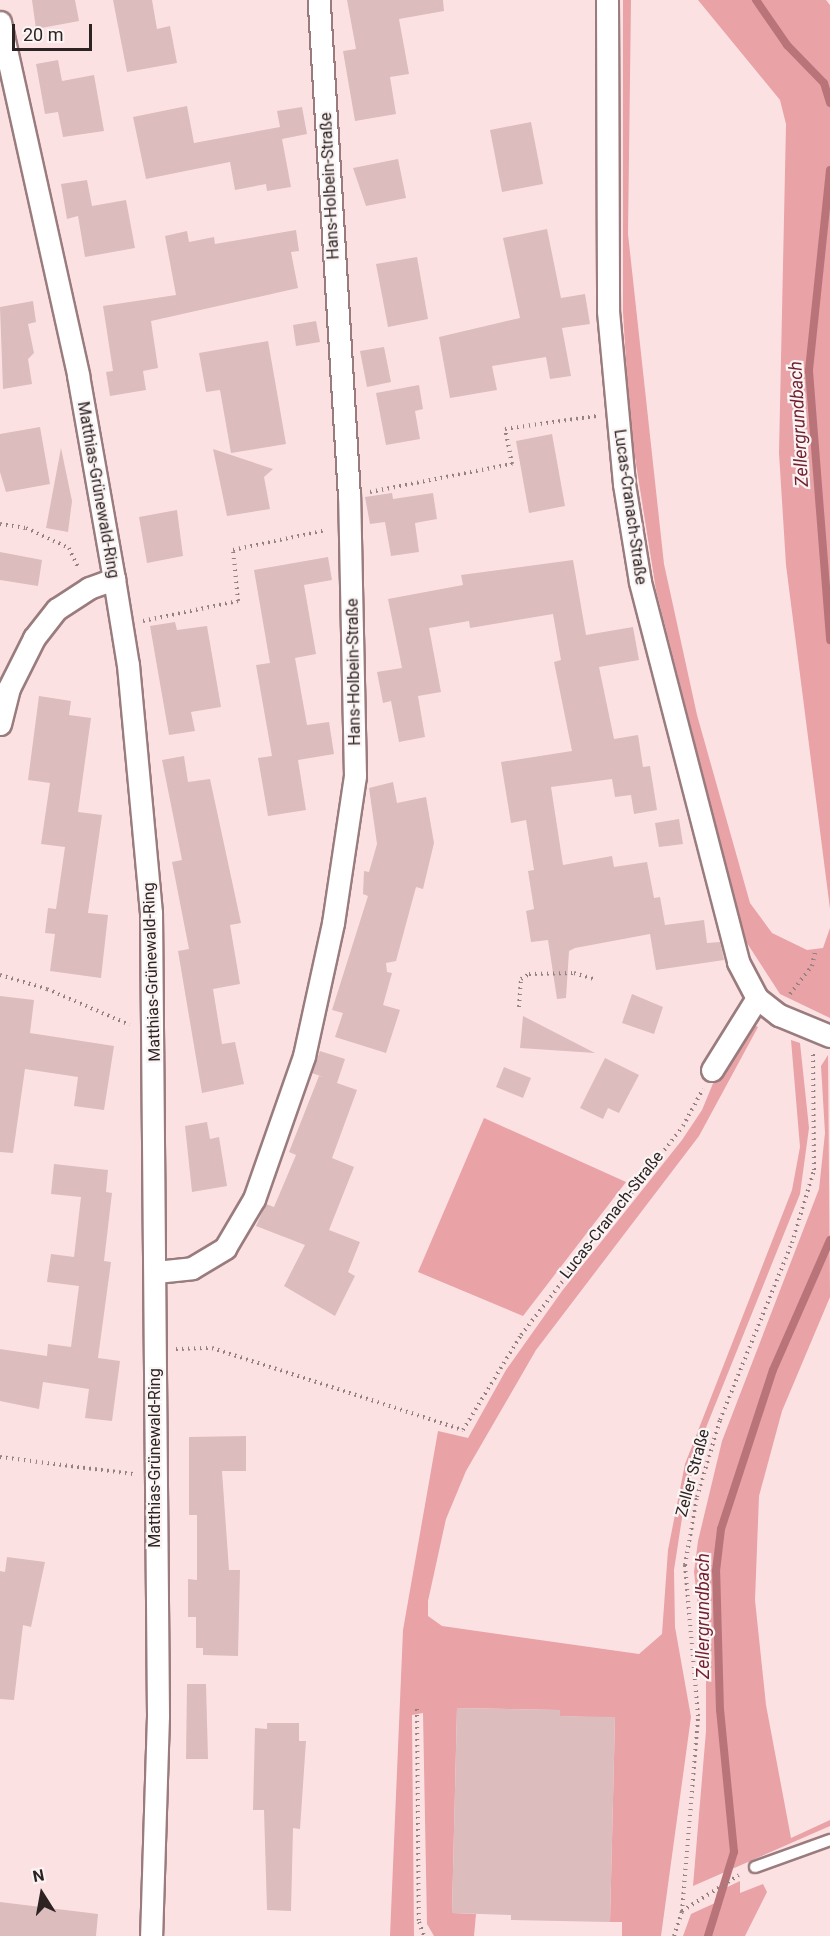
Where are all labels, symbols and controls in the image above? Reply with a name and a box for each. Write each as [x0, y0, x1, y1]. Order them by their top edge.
scale bar [15, 12, 94, 50]
text: 20 m [23, 24, 63, 45]
street label: Hans-Holbein-Straße [317, 112, 343, 260]
water label: Zellergrundbach [785, 361, 813, 487]
street label: Matthias-Grünewald-Ring [73, 400, 123, 580]
street label: Lucas-Cranach-Straße [610, 428, 650, 586]
street label: Hans-Holbein-Straße [343, 598, 365, 746]
street label: Matthias-Grünewald-Ring [139, 882, 165, 1062]
street label: Lucas-Cranach-Straße [556, 1147, 668, 1283]
street label: Matthias-Grünewald-Ring [145, 1368, 165, 1548]
street label: Zeller Straße [672, 1427, 714, 1519]
water label: Zellergrundbach [692, 1553, 714, 1679]
north arrow [12, 1864, 72, 1924]
text: N [31, 1865, 46, 1886]

